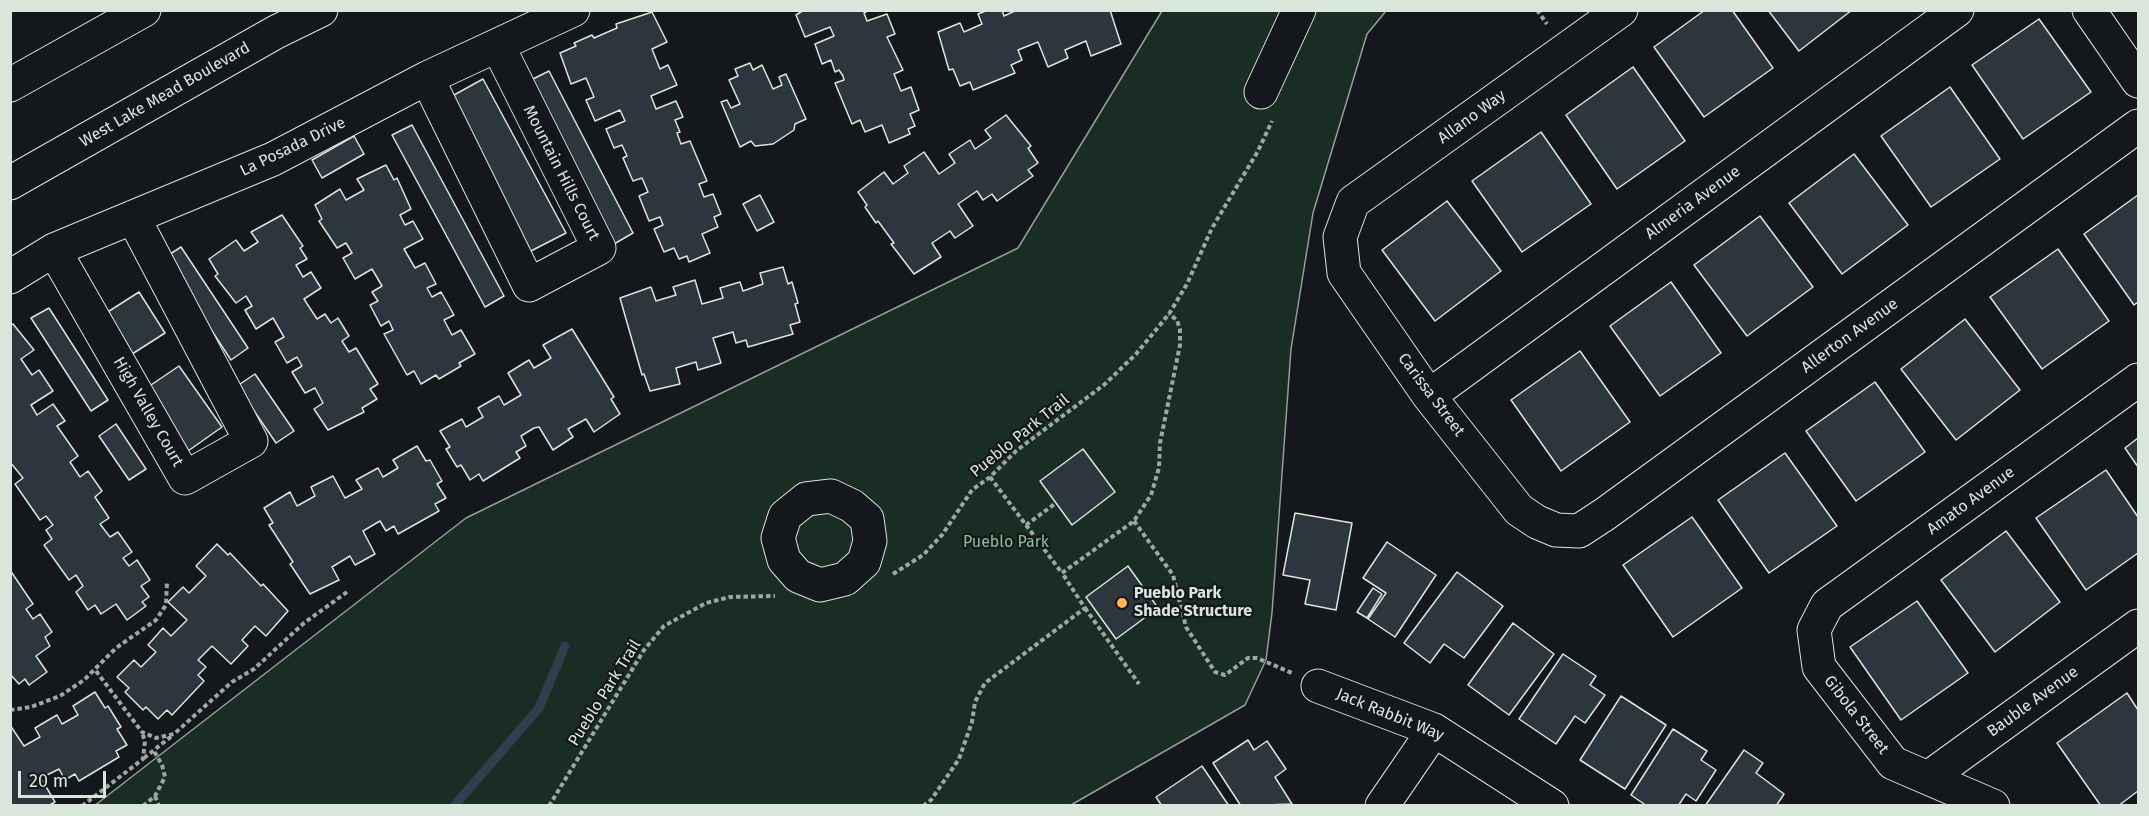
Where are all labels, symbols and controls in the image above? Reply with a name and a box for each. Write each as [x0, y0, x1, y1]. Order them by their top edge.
street label: West Lake Mead Boulevard [76, 38, 254, 152]
street label: Allano Way [1434, 86, 1510, 148]
street label: Mountain Hills Court [519, 102, 603, 244]
street label: La Posada Drive [237, 113, 349, 181]
street label: Almeria Avenue [1642, 162, 1744, 244]
street label: Allerton Avenue [1798, 294, 1902, 378]
street label: Carissa Street [1393, 350, 1469, 440]
street label: High Valley Court [109, 354, 187, 470]
street label: Pueblo Park Trail [967, 390, 1073, 482]
street label: Amato Avenue [1923, 463, 2019, 539]
park label: Pueblo Park [963, 533, 1049, 553]
place label: Pueblo Park Shade Structure [1134, 584, 1252, 622]
marker: Pueblo Park Shade Structure [1115, 596, 1129, 610]
street label: Pueblo Park Trail [565, 636, 645, 750]
street label: Bauble Avenue [1984, 663, 2082, 741]
street label: Gibola Street [1819, 672, 1893, 758]
street label: Jack Rabbit Way [1333, 685, 1447, 745]
scale bar [21, 759, 110, 797]
text: 20 m [29, 770, 68, 792]

